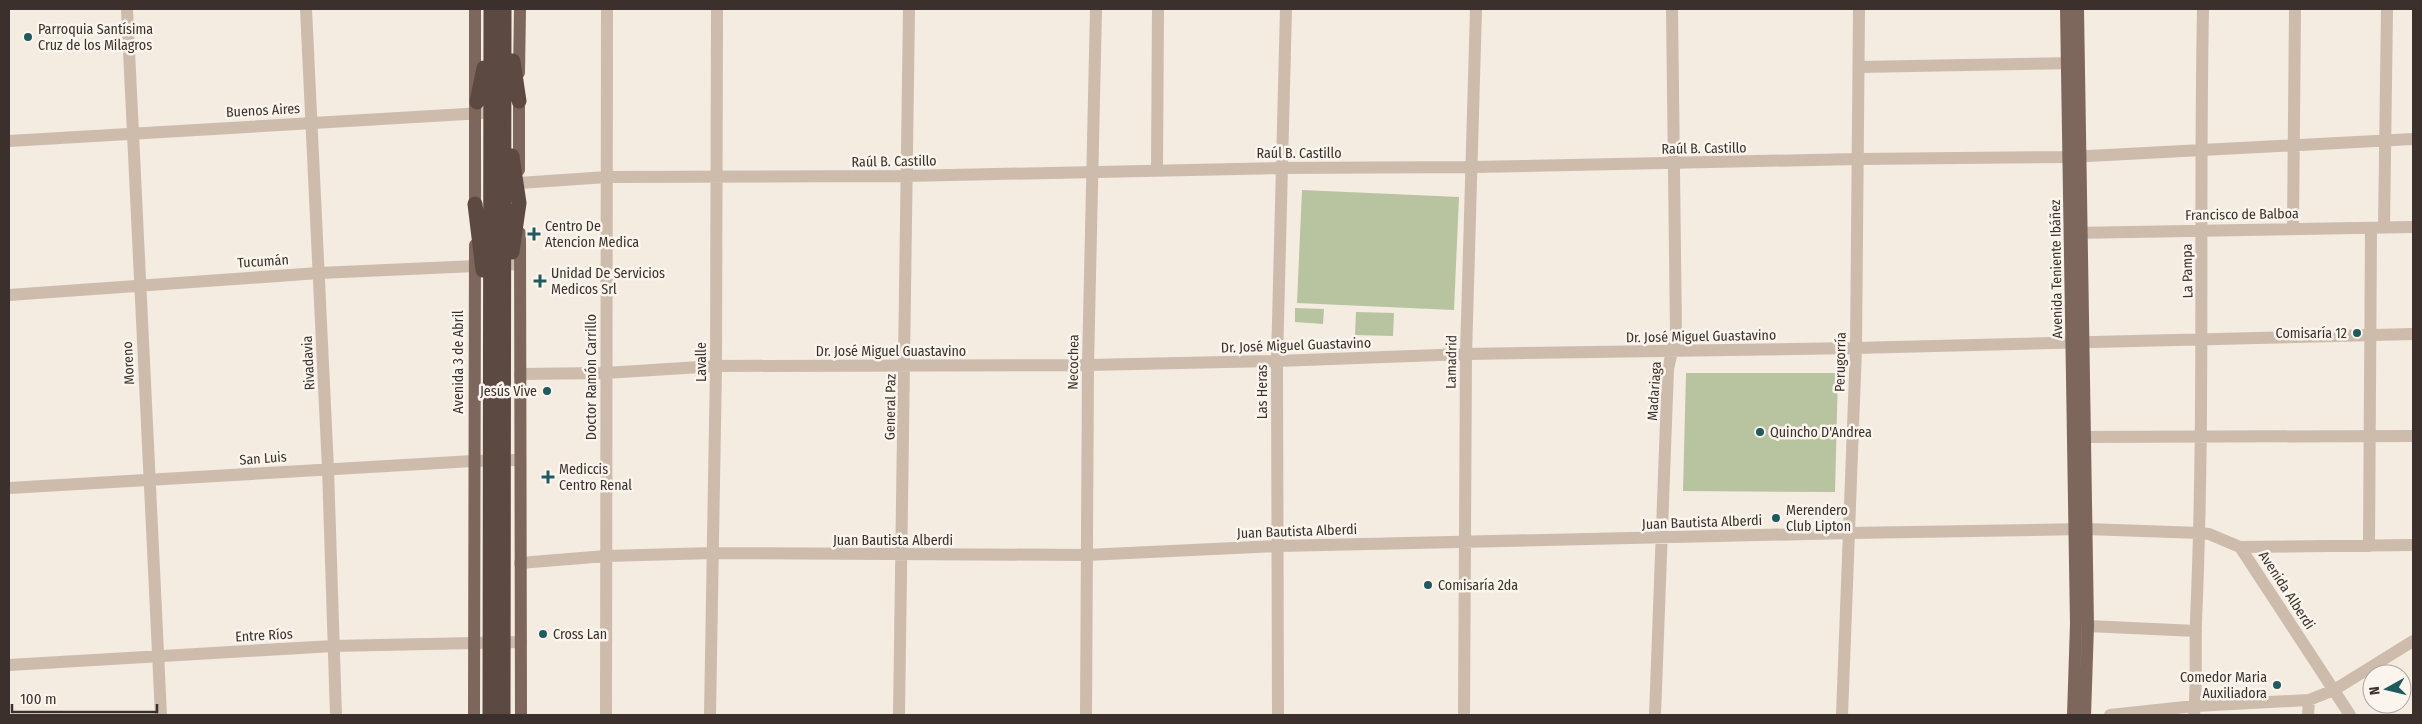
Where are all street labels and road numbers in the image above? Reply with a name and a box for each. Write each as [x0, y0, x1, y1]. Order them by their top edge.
street label: Buenos Aires [226, 100, 301, 121]
street label: Raúl B. Castillo [1661, 139, 1747, 158]
street label: Raúl B. Castillo [1256, 145, 1342, 162]
street label: Raúl B. Castillo [851, 152, 937, 171]
street label: Avenida Teniente Ibáñez [2047, 199, 2066, 339]
street label: Francisco de Balboa [2185, 205, 2299, 224]
street label: La Pampa [2179, 243, 2196, 298]
street label: Tucumán [237, 251, 289, 272]
street label: Avenida 3 de Abril [450, 310, 467, 414]
street label: Doctor Ramón Carrillo [583, 314, 600, 440]
street label: Dr. José Miguel Guastavino [1626, 327, 1776, 346]
street label: Perugorría [1831, 332, 1850, 392]
street label: Necochea [1065, 334, 1082, 390]
street label: Dr. José Miguel Guastavino [1221, 334, 1371, 357]
street label: Rivadavia [299, 335, 318, 391]
street label: Lamadrid [1443, 335, 1460, 389]
street label: Moreno [119, 341, 138, 385]
street label: Lavalle [693, 342, 710, 382]
street label: Dr. José Miguel Guastavino [816, 343, 966, 360]
street label: Madariaga [1644, 361, 1665, 421]
street label: Las Heras [1254, 365, 1271, 419]
street label: General Paz [881, 373, 900, 440]
street label: San Luis [239, 448, 287, 469]
street label: Juan Bautista Alberdi [1642, 512, 1762, 533]
street label: Juan Bautista Alberdi [1237, 521, 1357, 542]
street label: Juan Bautista Alberdi [833, 532, 953, 549]
street label: Avenida Alberdi [2255, 548, 2318, 633]
street label: Entre Ríos [235, 626, 293, 645]

